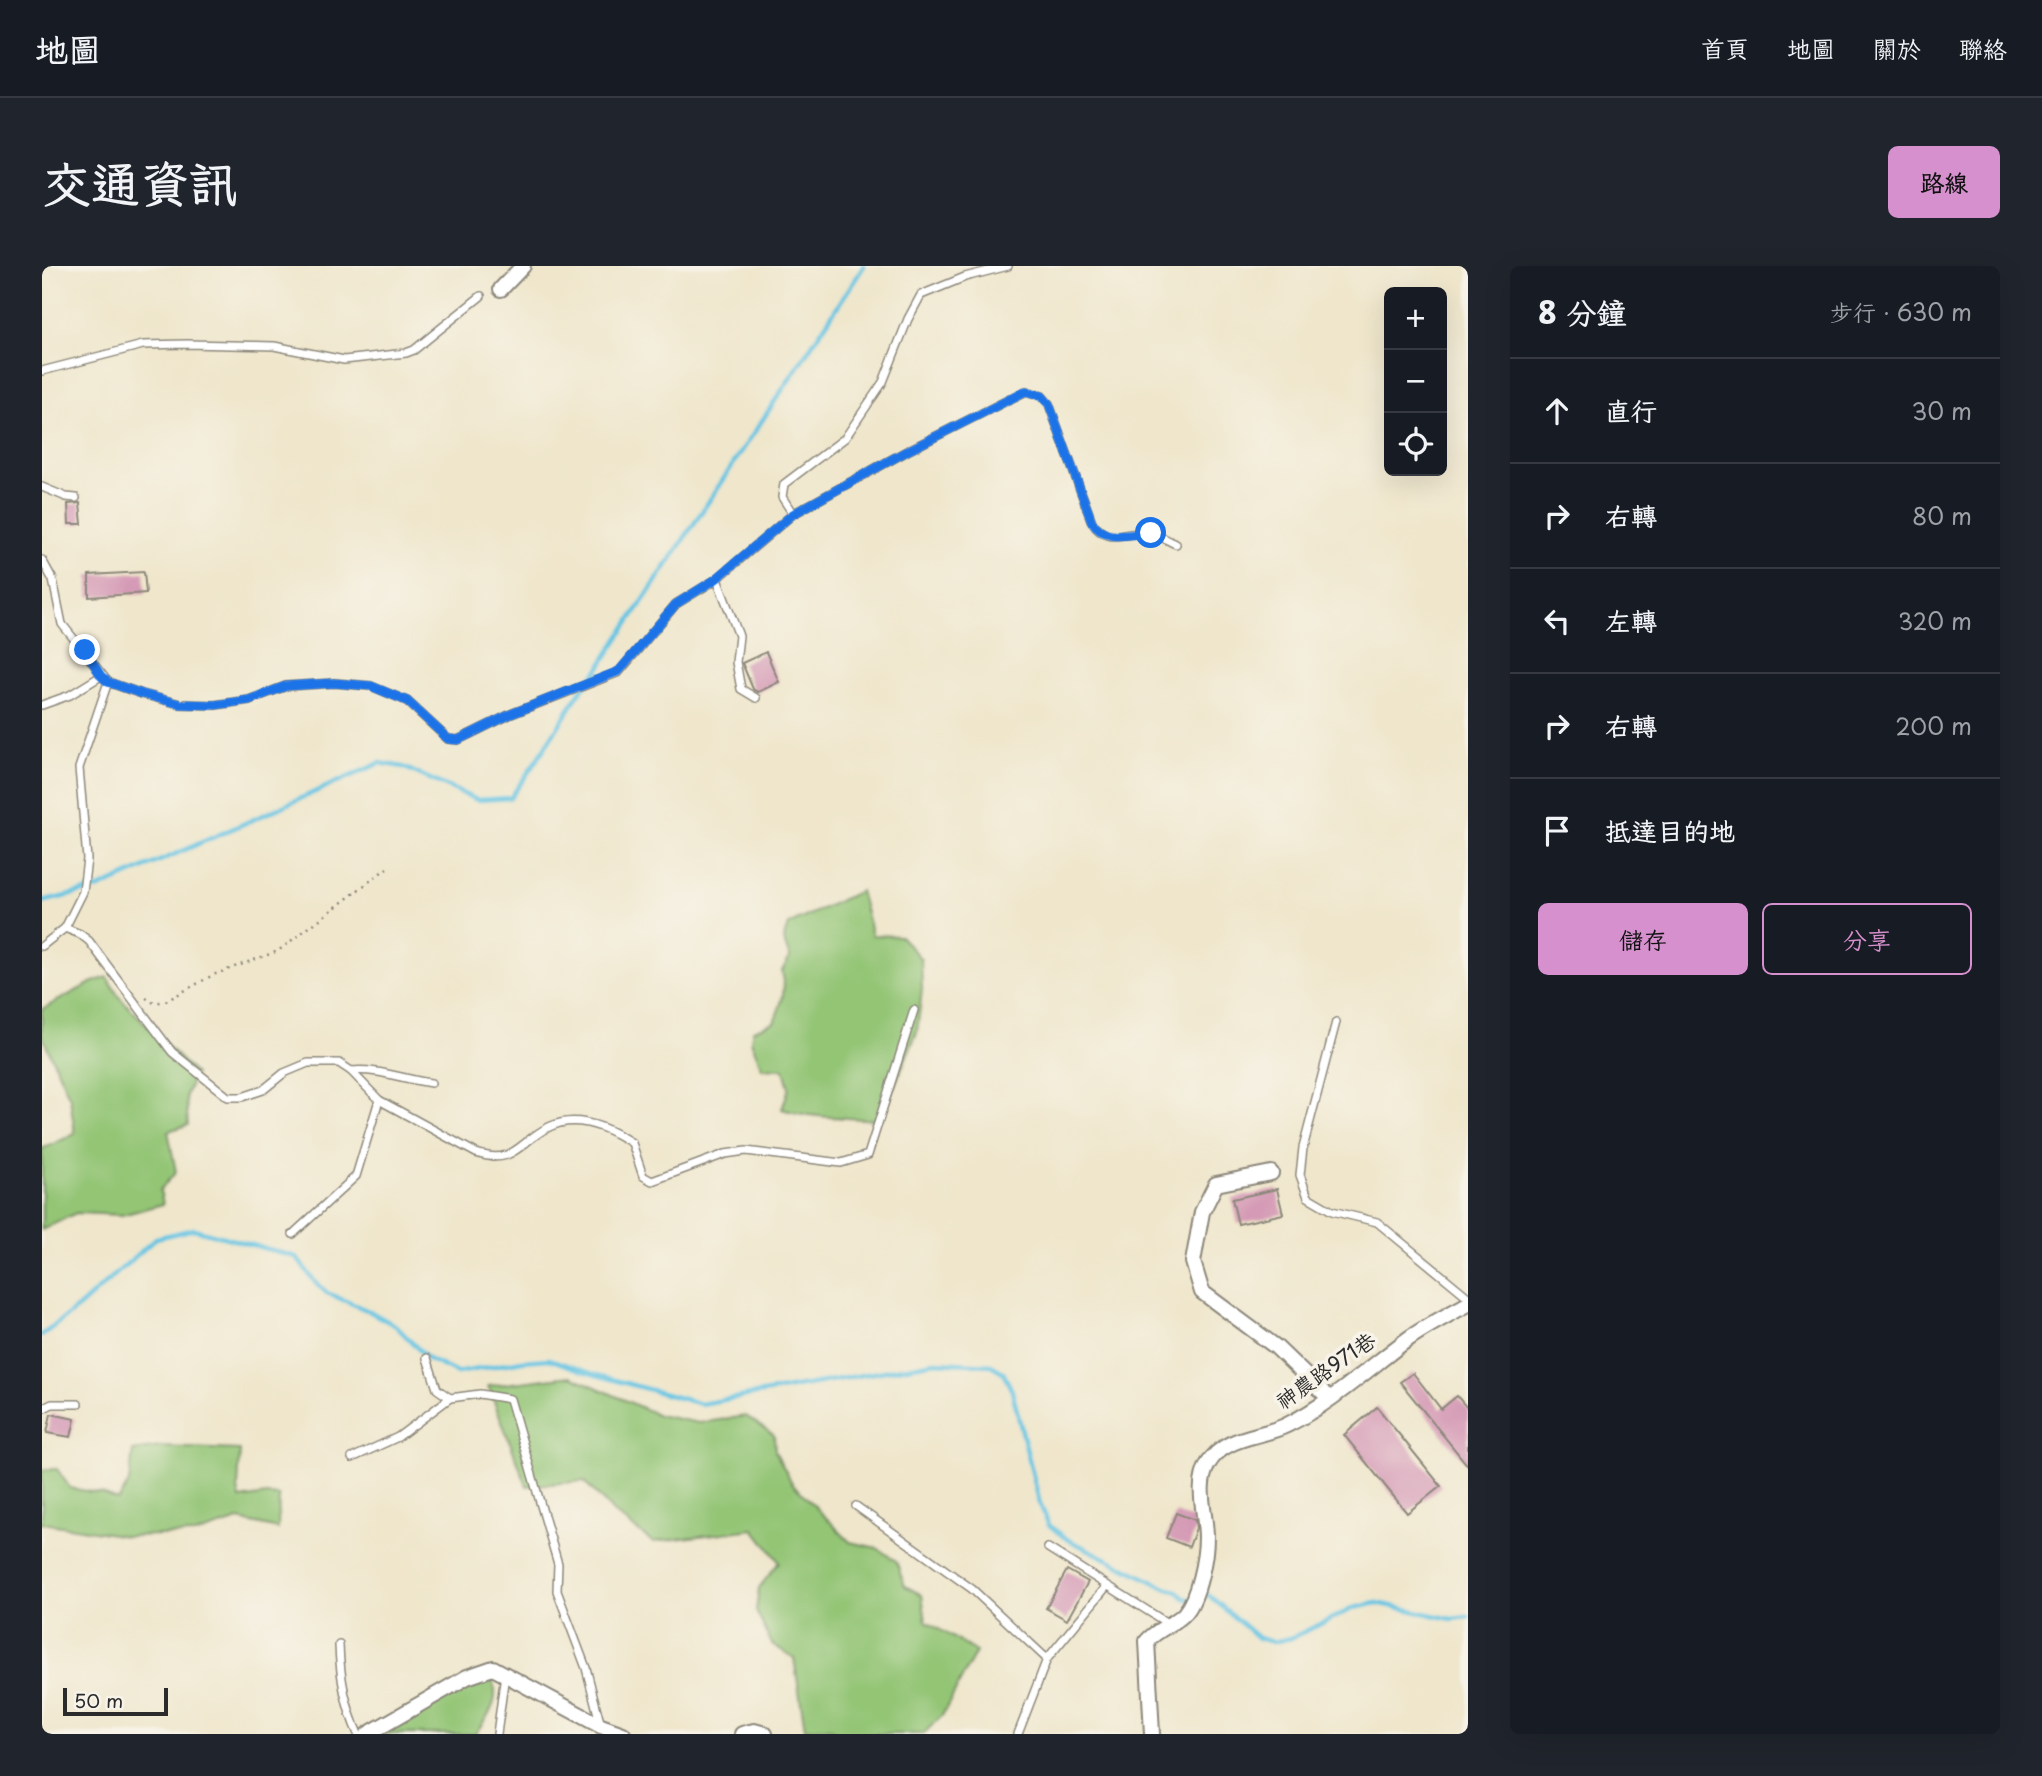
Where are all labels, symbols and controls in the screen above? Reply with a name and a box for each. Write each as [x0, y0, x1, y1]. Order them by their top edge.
text: 地圖 [35, 23, 101, 73]
text: 首頁 [1701, 30, 1749, 66]
text: 地圖 [1787, 30, 1835, 66]
text: 關於 [1873, 30, 1921, 66]
text: 聯絡 [1959, 30, 2007, 66]
text: 交通資訊 [42, 145, 238, 219]
button: 路線 [1888, 146, 2000, 218]
map controls [1384, 287, 1447, 476]
button: + [1384, 287, 1447, 350]
text: 8 分鐘 [1538, 289, 1626, 334]
text: 步行 · 630 m [1830, 294, 1972, 329]
button: − [1384, 350, 1447, 413]
text: 直行 [1605, 391, 1657, 430]
icon: ahead [1538, 392, 1576, 430]
text: 30 m [1911, 393, 1972, 428]
button: locate [1384, 413, 1447, 476]
text: 右轉 [1605, 496, 1657, 535]
icon: right [1538, 497, 1576, 535]
text: 80 m [1912, 498, 1972, 533]
route start [1135, 517, 1166, 548]
text: 左轉 [1605, 601, 1657, 640]
icon: left [1538, 602, 1576, 640]
text: 320 m [1898, 603, 1972, 638]
route end [69, 634, 100, 665]
text: 右轉 [1605, 706, 1657, 745]
icon: right [1538, 707, 1576, 745]
text: 200 m [1895, 708, 1972, 743]
text: 抵達目的地 [1605, 811, 1735, 850]
icon: arrive [1538, 812, 1576, 850]
button: 儲存 [1538, 903, 1748, 975]
button: 分享 [1762, 903, 1972, 975]
street label: 神農路971巷 [1268, 1323, 1381, 1416]
scale bar [63, 1685, 168, 1717]
text: 50 m [74, 1686, 123, 1714]

